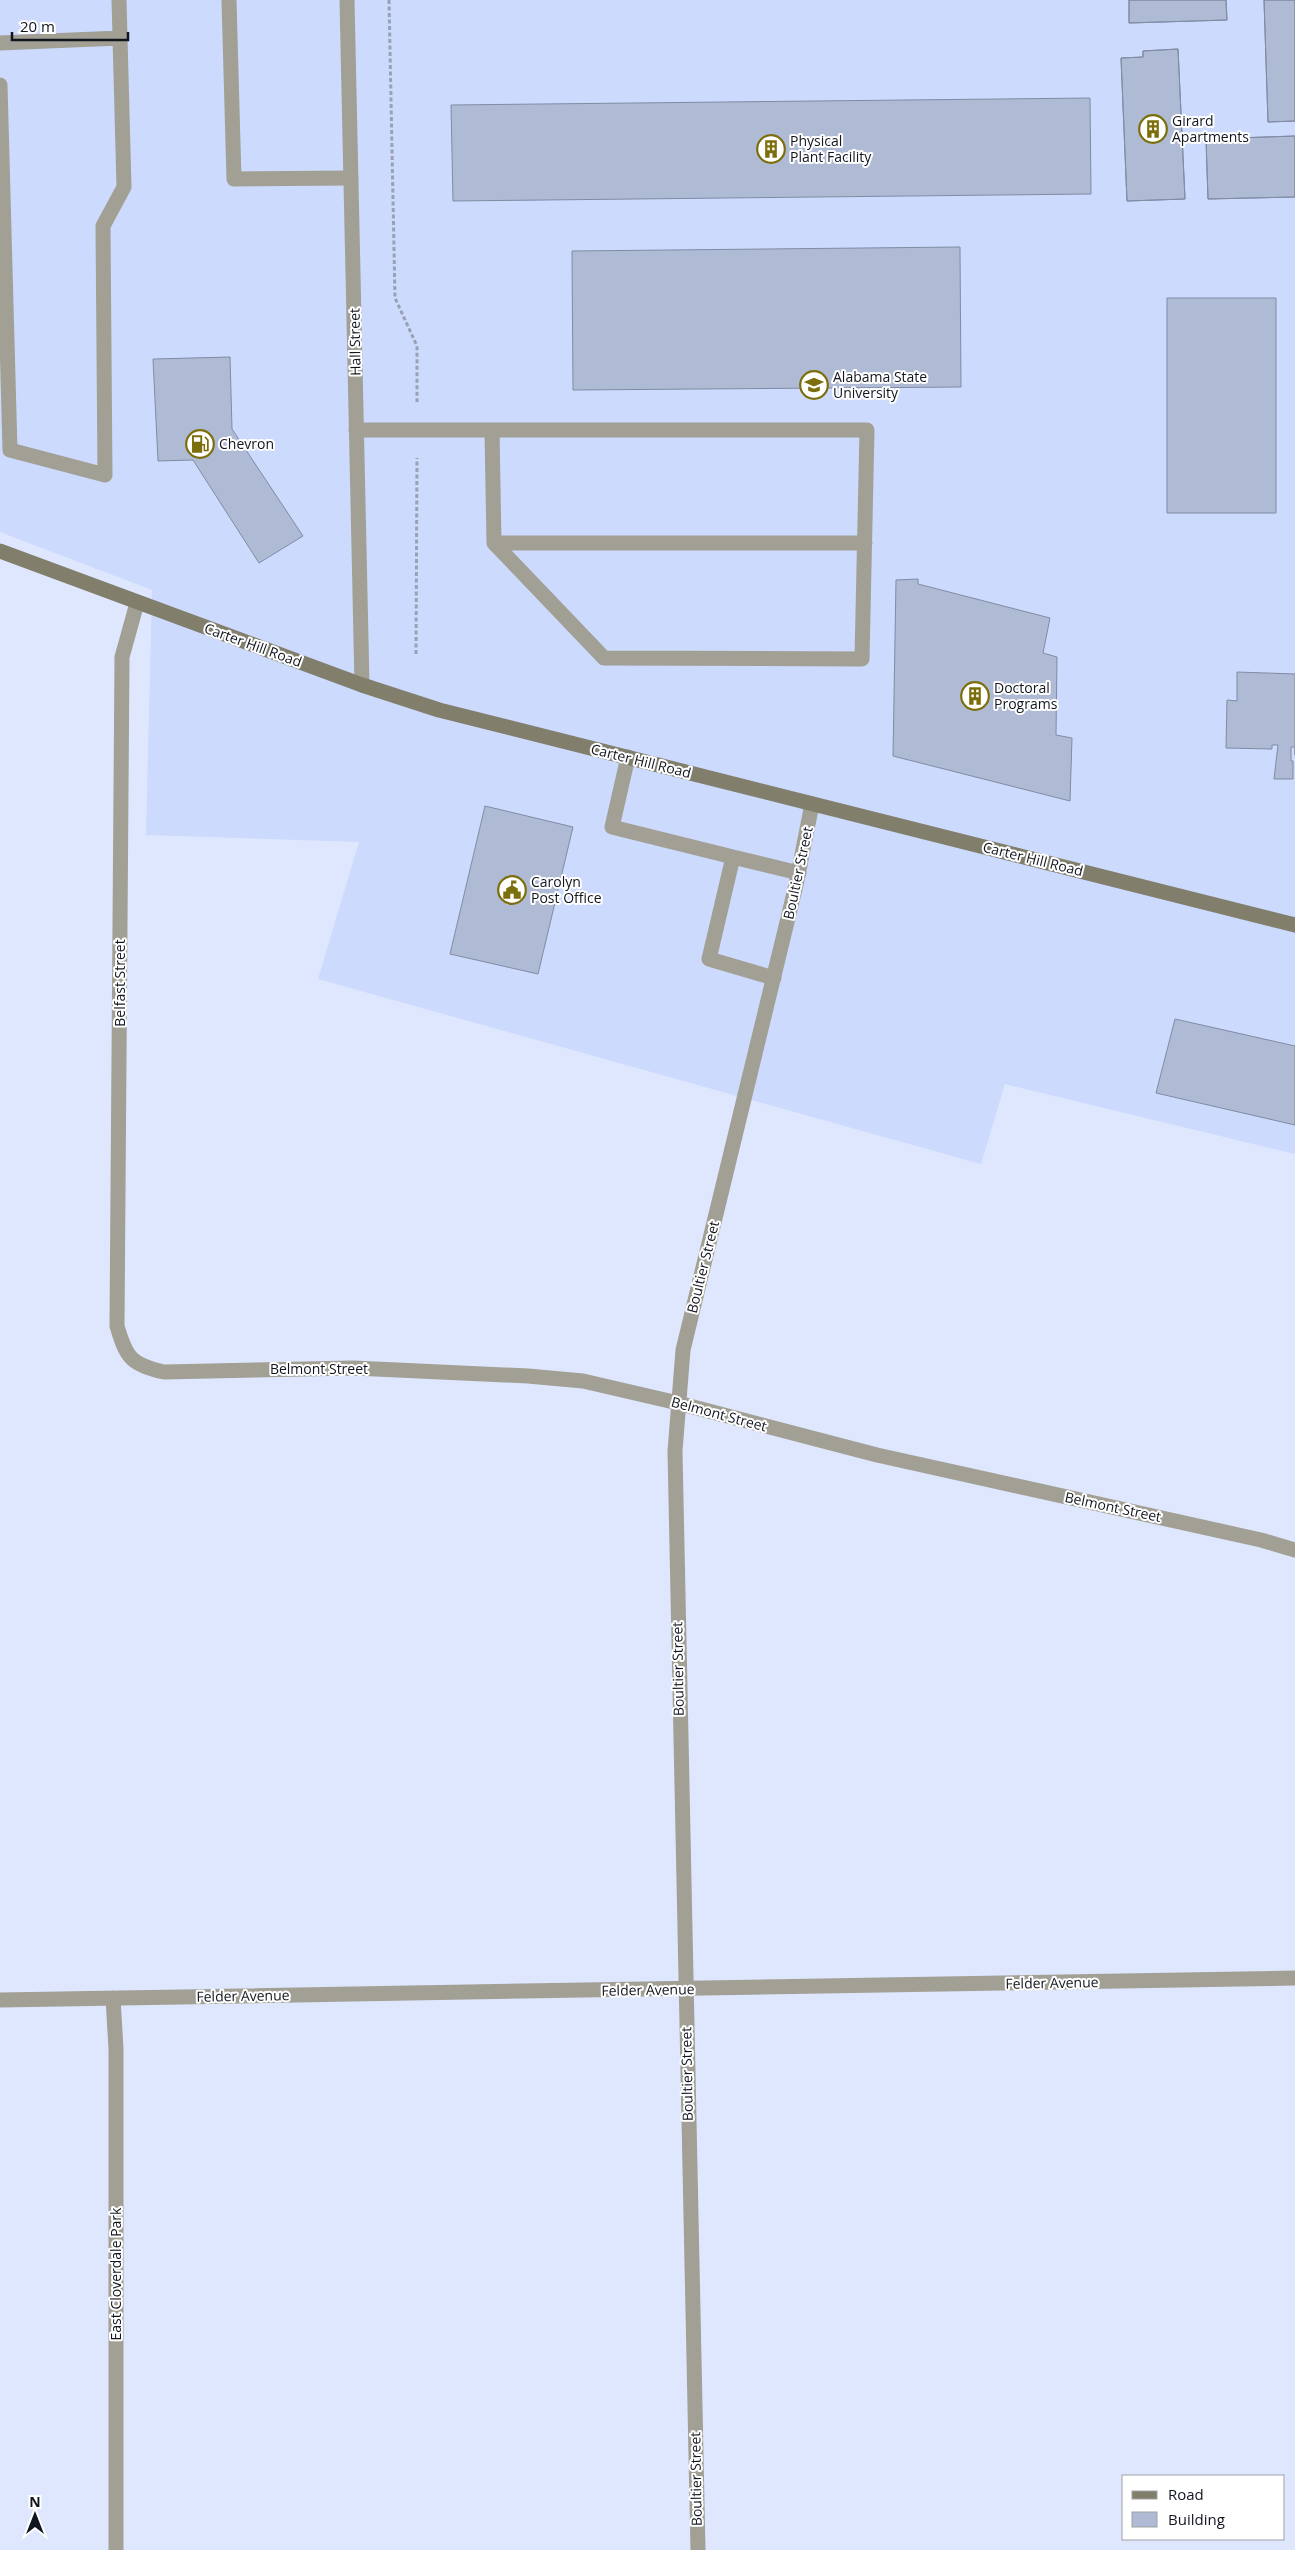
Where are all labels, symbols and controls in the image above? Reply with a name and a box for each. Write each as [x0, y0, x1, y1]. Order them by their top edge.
scale bar [12, 10, 129, 42]
text: 20 m [20, 16, 55, 36]
place label: Girard Apartments [1172, 111, 1249, 146]
building icon: Girard Apartments [1138, 114, 1168, 144]
place label: Physical Plant Facility [790, 131, 872, 166]
building icon: Physical Plant Facility [756, 134, 786, 164]
street label: Hall Street [344, 308, 365, 376]
place label: Alabama State University [833, 367, 927, 402]
school or university icon: Alabama State University [799, 370, 829, 400]
fuel station icon: Chevron [185, 429, 215, 459]
place label: Chevron [219, 434, 274, 453]
street label: Carter Hill Road [202, 618, 305, 671]
place label: Doctoral Programs [994, 678, 1058, 713]
building icon: Doctoral Programs [960, 681, 990, 711]
street label: Carter Hill Road [589, 739, 693, 782]
street label: Boultier Street [778, 825, 817, 921]
street label: Carter Hill Road [981, 837, 1085, 880]
place label: Carolyn Post Office [531, 872, 602, 907]
public building icon: Carolyn Post Office [497, 875, 527, 905]
street label: Belfast Street [110, 939, 129, 1027]
street label: Boultier Street [682, 1219, 723, 1315]
street label: Belmont Street [270, 1359, 368, 1378]
street label: Belmont Street [669, 1392, 769, 1435]
street label: Belmont Street [1063, 1487, 1163, 1526]
street label: Boultier Street [667, 1622, 688, 1716]
street label: Felder Avenue [1005, 1972, 1099, 1993]
street label: Felder Avenue [601, 1979, 695, 2000]
street label: Felder Avenue [196, 1985, 290, 2006]
street label: Boultier Street [676, 2027, 697, 2121]
street label: East Cloverdale Park [106, 2207, 125, 2340]
street label: Boultier Street [685, 2432, 706, 2526]
legend [1122, 2475, 1285, 2540]
text: Road [1168, 2484, 1204, 2504]
north arrow [10, 2490, 60, 2540]
text: N [29, 2492, 41, 2511]
text: Building [1168, 2509, 1225, 2529]

